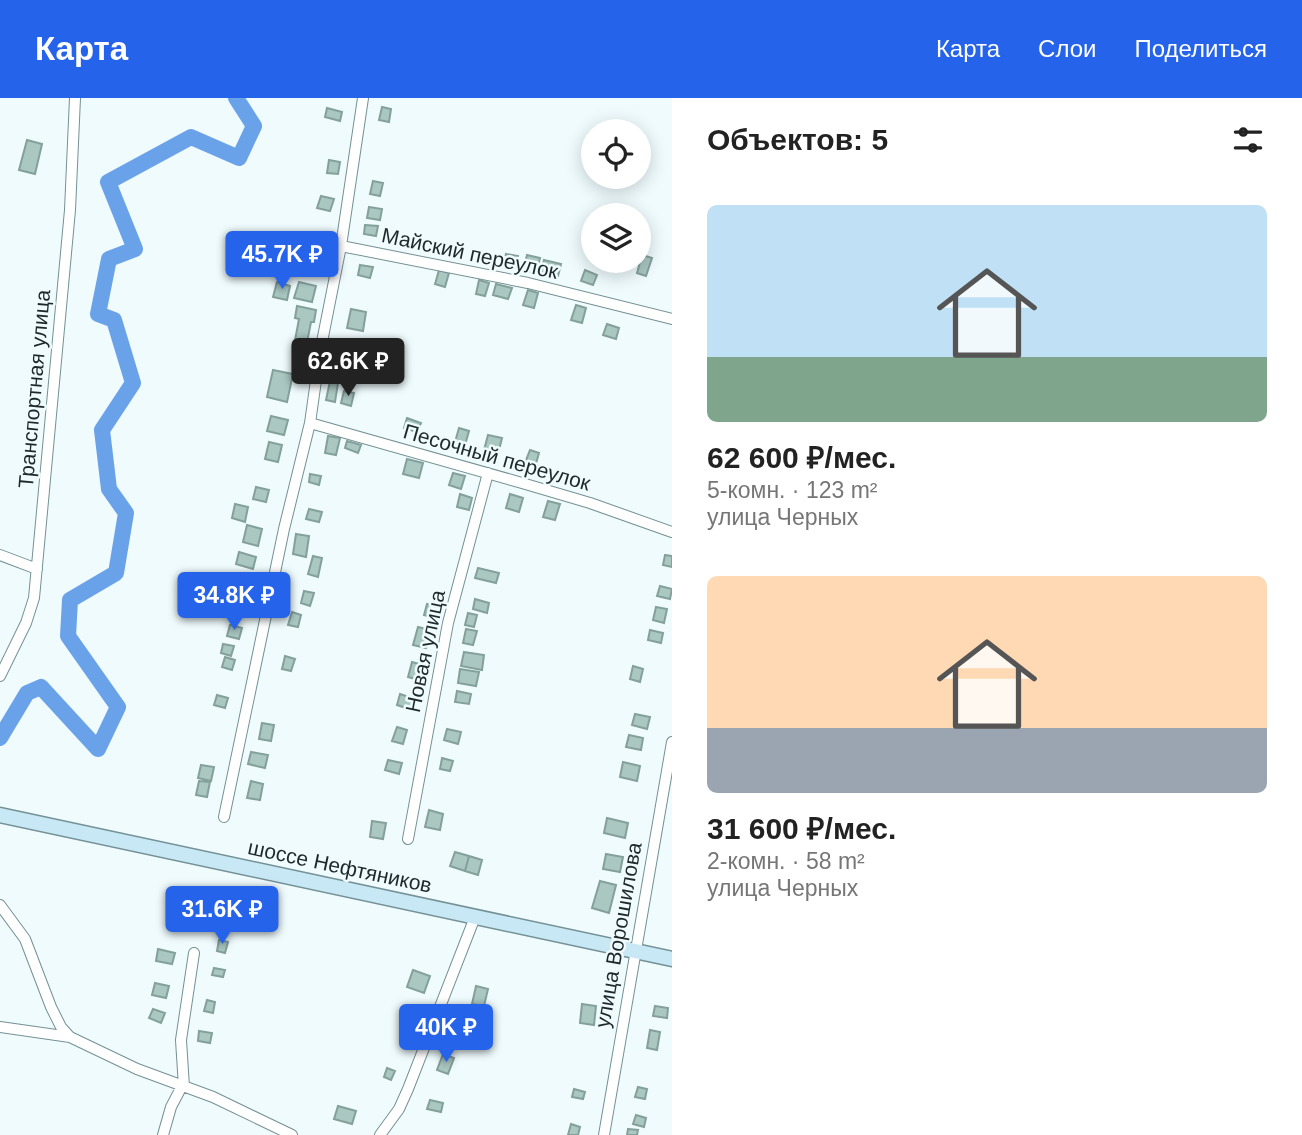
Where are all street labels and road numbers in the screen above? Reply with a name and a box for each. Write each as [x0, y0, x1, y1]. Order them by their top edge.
street label: Майский переулок [380, 223, 561, 283]
street label: Транспортная улица [14, 288, 54, 489]
street label: Песочный переулок [401, 419, 594, 495]
street label: Новая улица [401, 587, 449, 714]
street label: шоссе Нефтяников [246, 835, 434, 897]
street label: улица Ворошилова [590, 840, 646, 1030]

